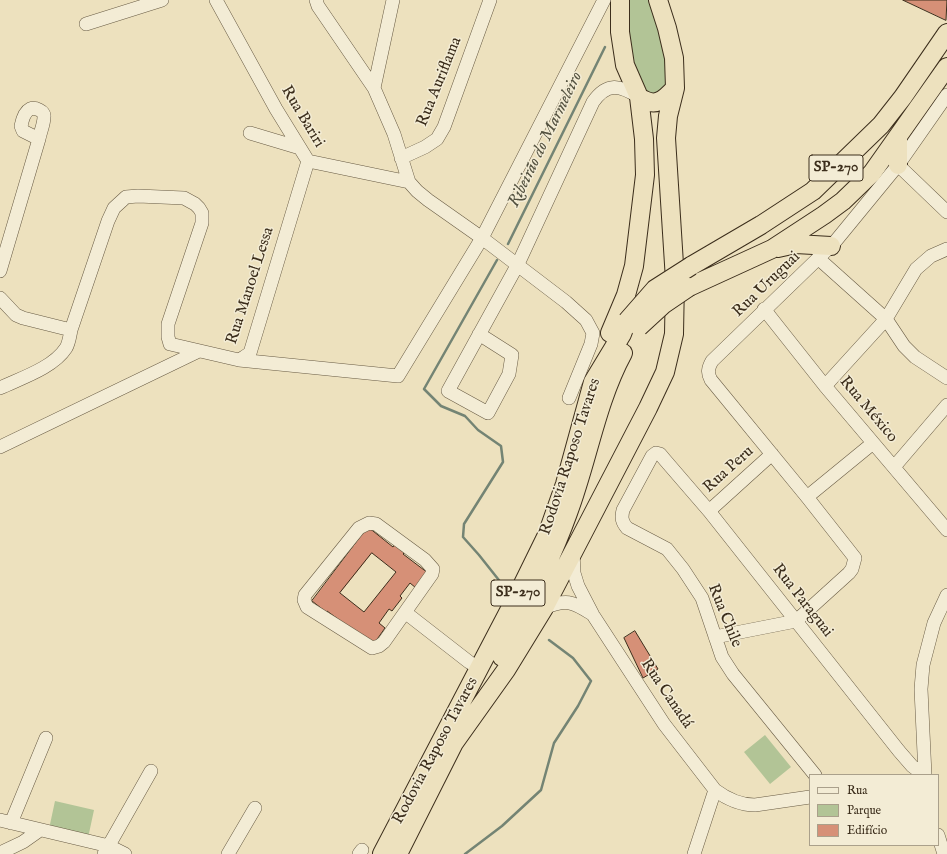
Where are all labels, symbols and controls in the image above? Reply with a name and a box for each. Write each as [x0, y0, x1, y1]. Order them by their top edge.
street label: Rua Auriflama [413, 34, 467, 130]
water label: Ribeirão do Marmeleiro [504, 69, 588, 211]
street label: Rua Bariri [276, 83, 328, 151]
road number: SP-270 [809, 155, 863, 181]
street label: Rua Manoel Lessa [223, 225, 279, 347]
street label: Rua Uruguai [729, 248, 805, 322]
street label: Rua México [835, 373, 901, 447]
street label: Rodovia Raposo Tavares [537, 376, 605, 538]
street label: Rua Peru [700, 442, 758, 498]
street label: Rua Paraguai [767, 560, 837, 642]
road number: SP-270 [491, 580, 545, 606]
street label: Rua Chile [703, 581, 745, 651]
street label: Rua Canadá [636, 655, 696, 733]
street label: Rodovia Raposo Tavares [389, 674, 483, 828]
legend [809, 774, 939, 846]
text: Rua [847, 783, 867, 798]
text: Parque [847, 803, 881, 818]
text: Edifício [847, 823, 887, 838]

